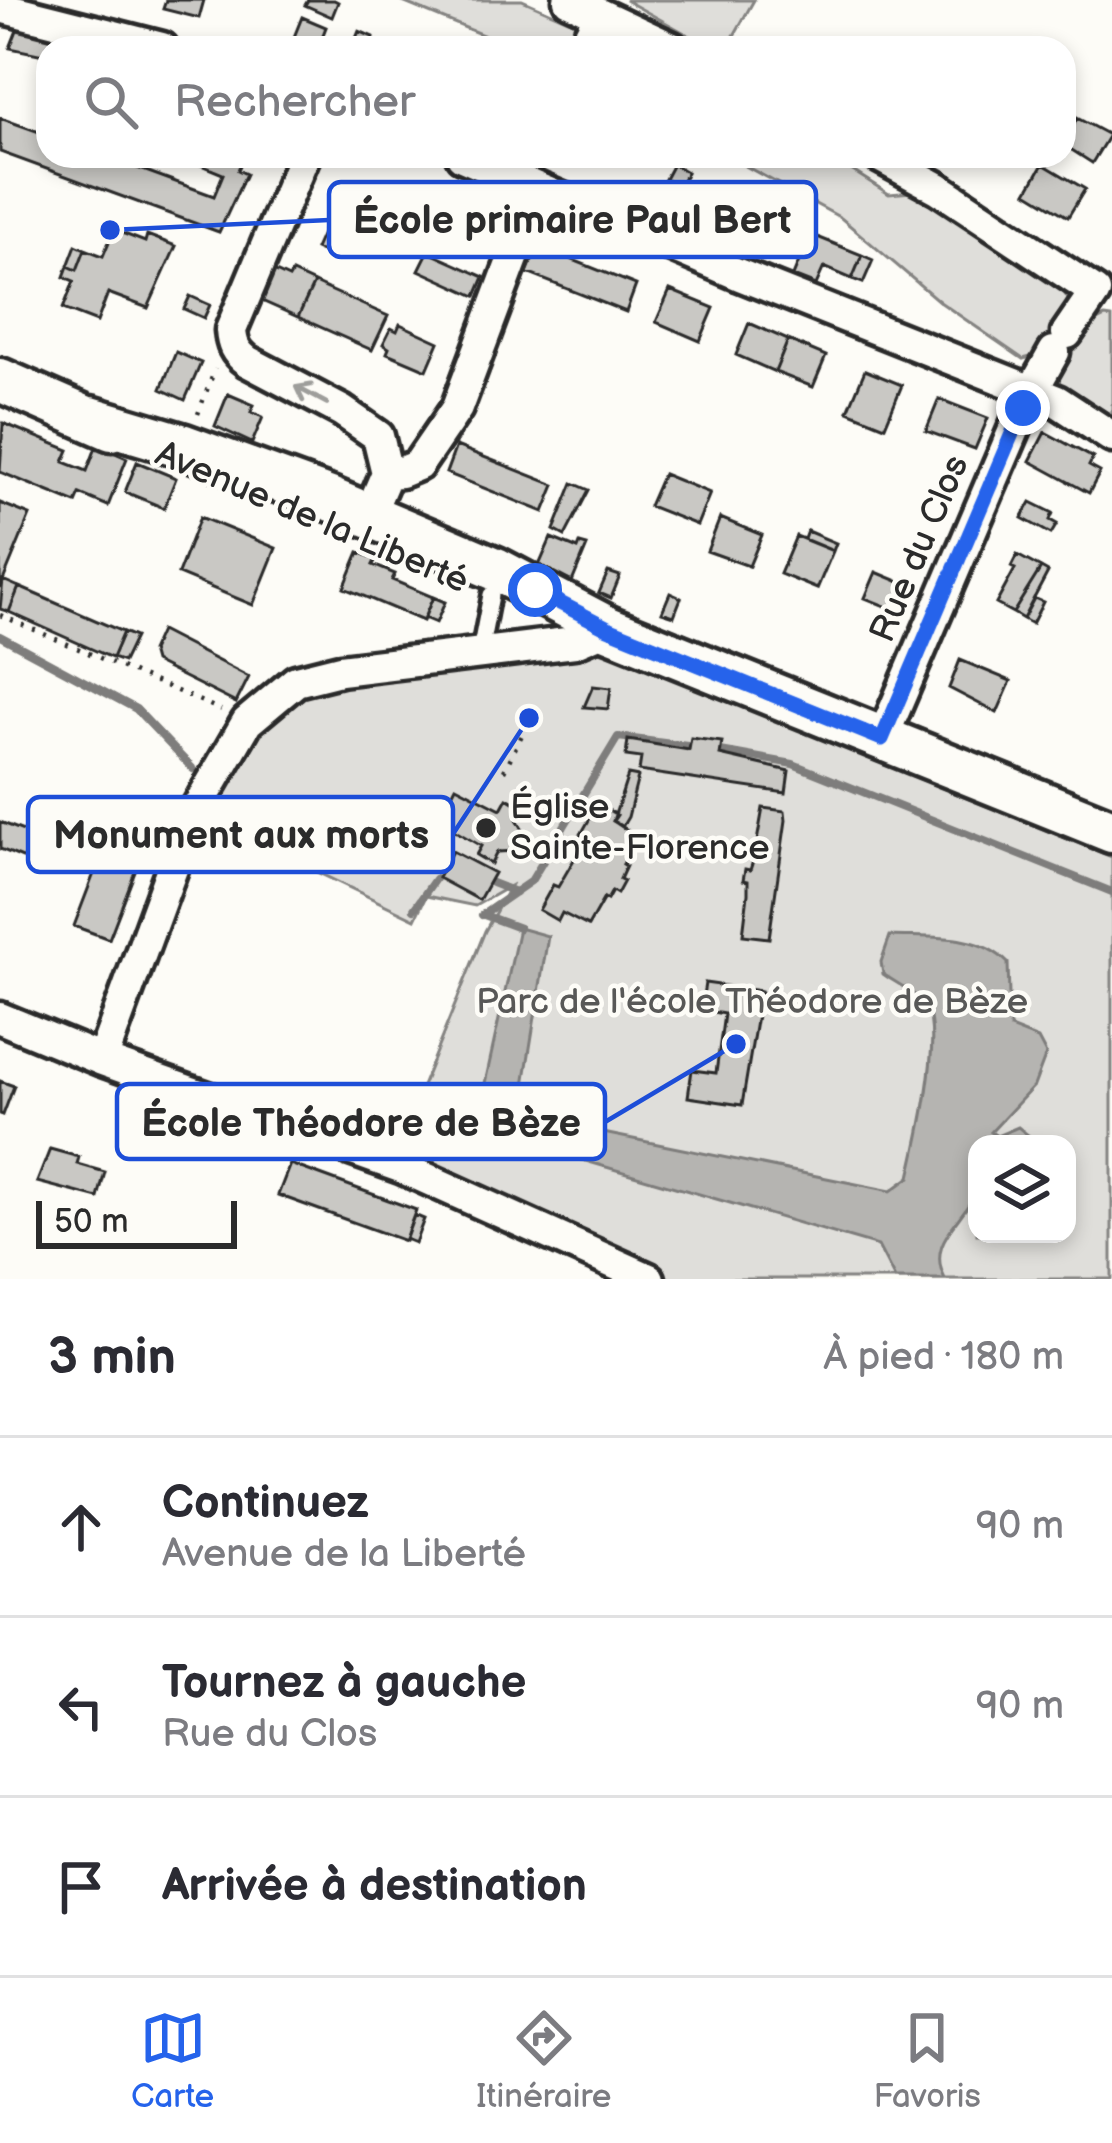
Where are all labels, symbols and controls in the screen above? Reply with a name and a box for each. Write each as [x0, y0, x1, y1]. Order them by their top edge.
search box [36, 36, 1076, 168]
icon: search [78, 69, 144, 135]
text: Rechercher [174, 75, 415, 130]
callout: École primaire Paul Bert [329, 182, 816, 257]
text: École primaire Paul Bert [353, 195, 791, 245]
route end [996, 381, 1050, 435]
one-way arrow [293, 382, 329, 405]
street label: Avenue de la Liberté [149, 433, 475, 603]
street label: Rue du Clos [861, 449, 979, 649]
route start [508, 563, 562, 617]
place label: Église Sainte-Florence [510, 785, 770, 870]
callout: Monument aux morts [28, 797, 453, 872]
text: Monument aux morts [53, 813, 429, 860]
marker: Église Sainte-Florence [473, 815, 499, 841]
park label: Parc de l'école Théodore de Bèze [476, 981, 1028, 1024]
callout: École Théodore de Bèze [117, 1084, 605, 1159]
text: École Théodore de Bèze [141, 1098, 581, 1148]
map controls [968, 1135, 1076, 1243]
button: layers [968, 1135, 1076, 1243]
scale bar [36, 1195, 237, 1248]
text: 50 m [54, 1202, 129, 1242]
text: 3 min [48, 1327, 176, 1388]
text: À pied · 180 m [823, 1334, 1064, 1381]
text: Continuez [162, 1476, 369, 1531]
icon: ahead [48, 1494, 114, 1560]
text: 90 m [976, 1503, 1064, 1550]
text: Avenue de la Liberté [162, 1531, 526, 1578]
text: Tournez à gauche [162, 1656, 526, 1711]
icon: left [48, 1674, 114, 1740]
text: 90 m [976, 1683, 1064, 1730]
text: Rue du Clos [162, 1711, 377, 1758]
icon: arrive [48, 1854, 114, 1920]
text: Arrivée à destination [162, 1859, 587, 1914]
tab: Carte [131, 2005, 214, 2117]
tab: Itinéraire [476, 2005, 611, 2117]
tab: Favoris [873, 2005, 981, 2117]

